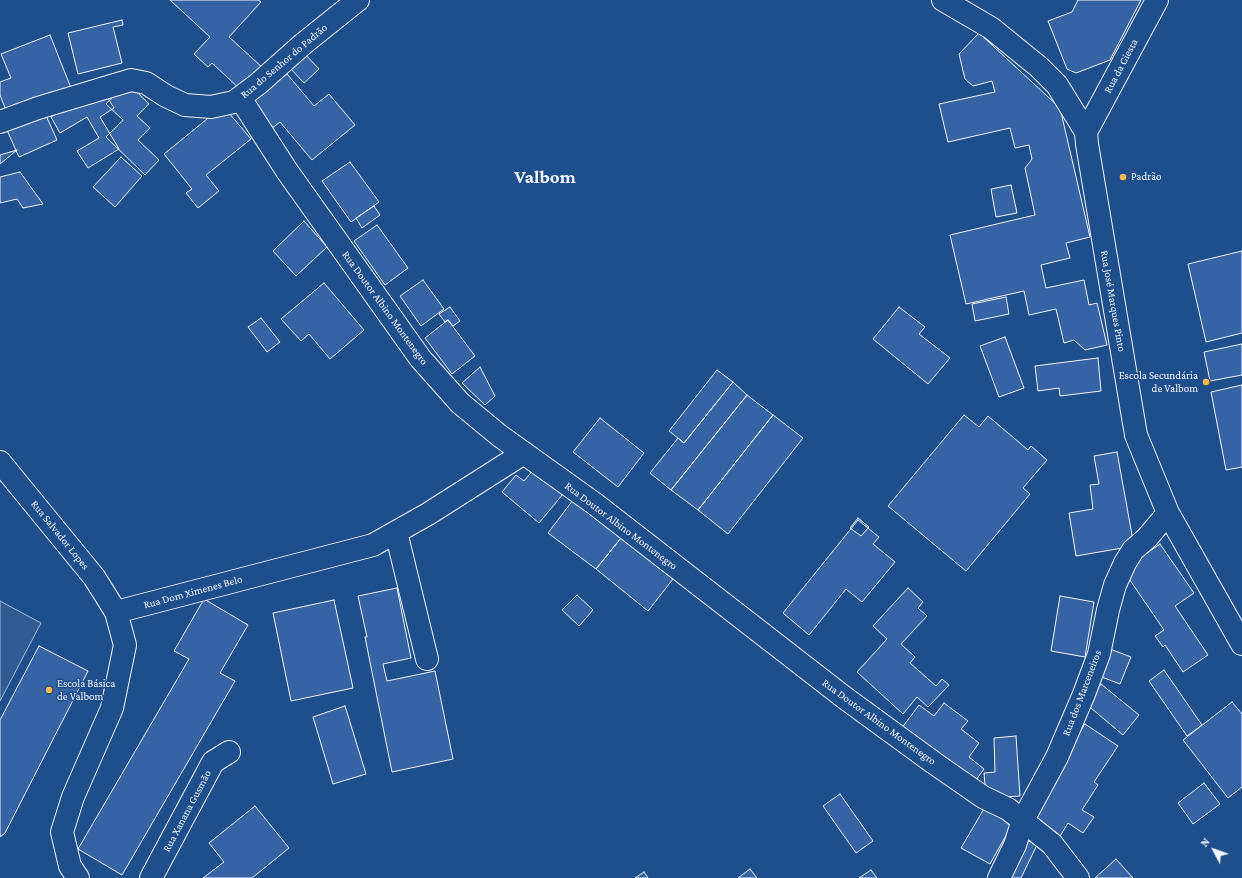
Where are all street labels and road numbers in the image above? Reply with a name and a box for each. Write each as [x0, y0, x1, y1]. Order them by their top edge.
street label: Rua do Senhor do Padrão [238, 21, 330, 101]
street label: Rua da Giesta [1101, 37, 1141, 95]
street label: Rua Doutor Albino Montenegro [339, 248, 431, 368]
street label: Rua José Marques Pinto [1098, 249, 1128, 353]
street label: Rua Doutor Albino Montenegro [562, 479, 680, 573]
street label: Rua Salvador Lopes [28, 498, 92, 572]
street label: Rua Dom Ximenes Belo [142, 572, 244, 612]
street label: Rua dos Marceneiros [1060, 648, 1104, 738]
street label: Rua Doutor Albino Montenegro [819, 676, 939, 768]
street label: Rua Xanana Gusmão [160, 768, 214, 854]

